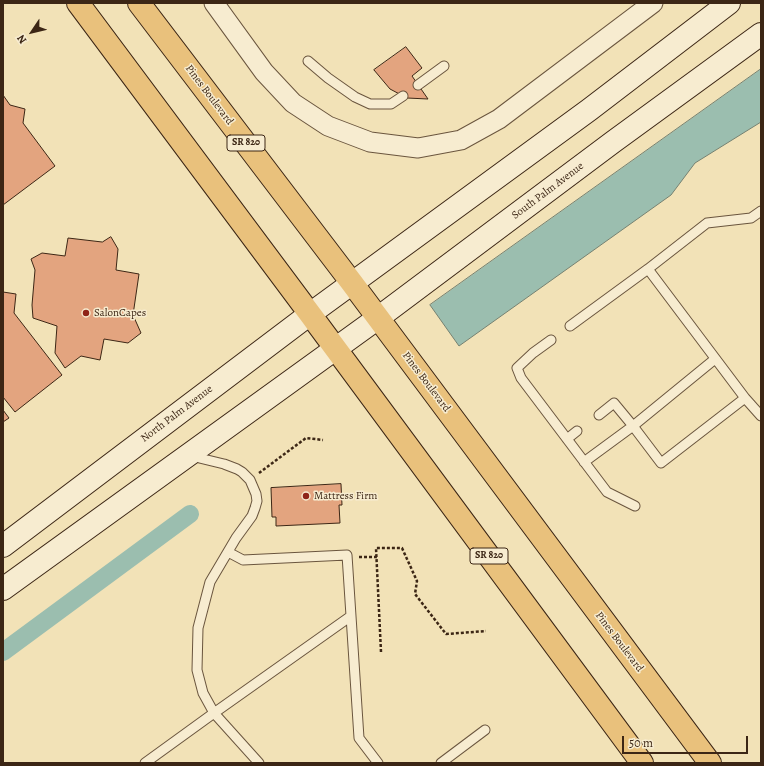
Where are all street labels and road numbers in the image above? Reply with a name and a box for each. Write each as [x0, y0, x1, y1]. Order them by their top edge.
street label: Pines Boulevard [182, 62, 236, 128]
road number: SR 820 [227, 135, 265, 151]
street label: South Palm Avenue [510, 160, 586, 222]
street label: Pines Boulevard [399, 349, 453, 415]
street label: North Palm Avenue [138, 383, 216, 445]
road number: SR 820 [470, 548, 508, 564]
street label: Pines Boulevard [592, 609, 646, 675]

